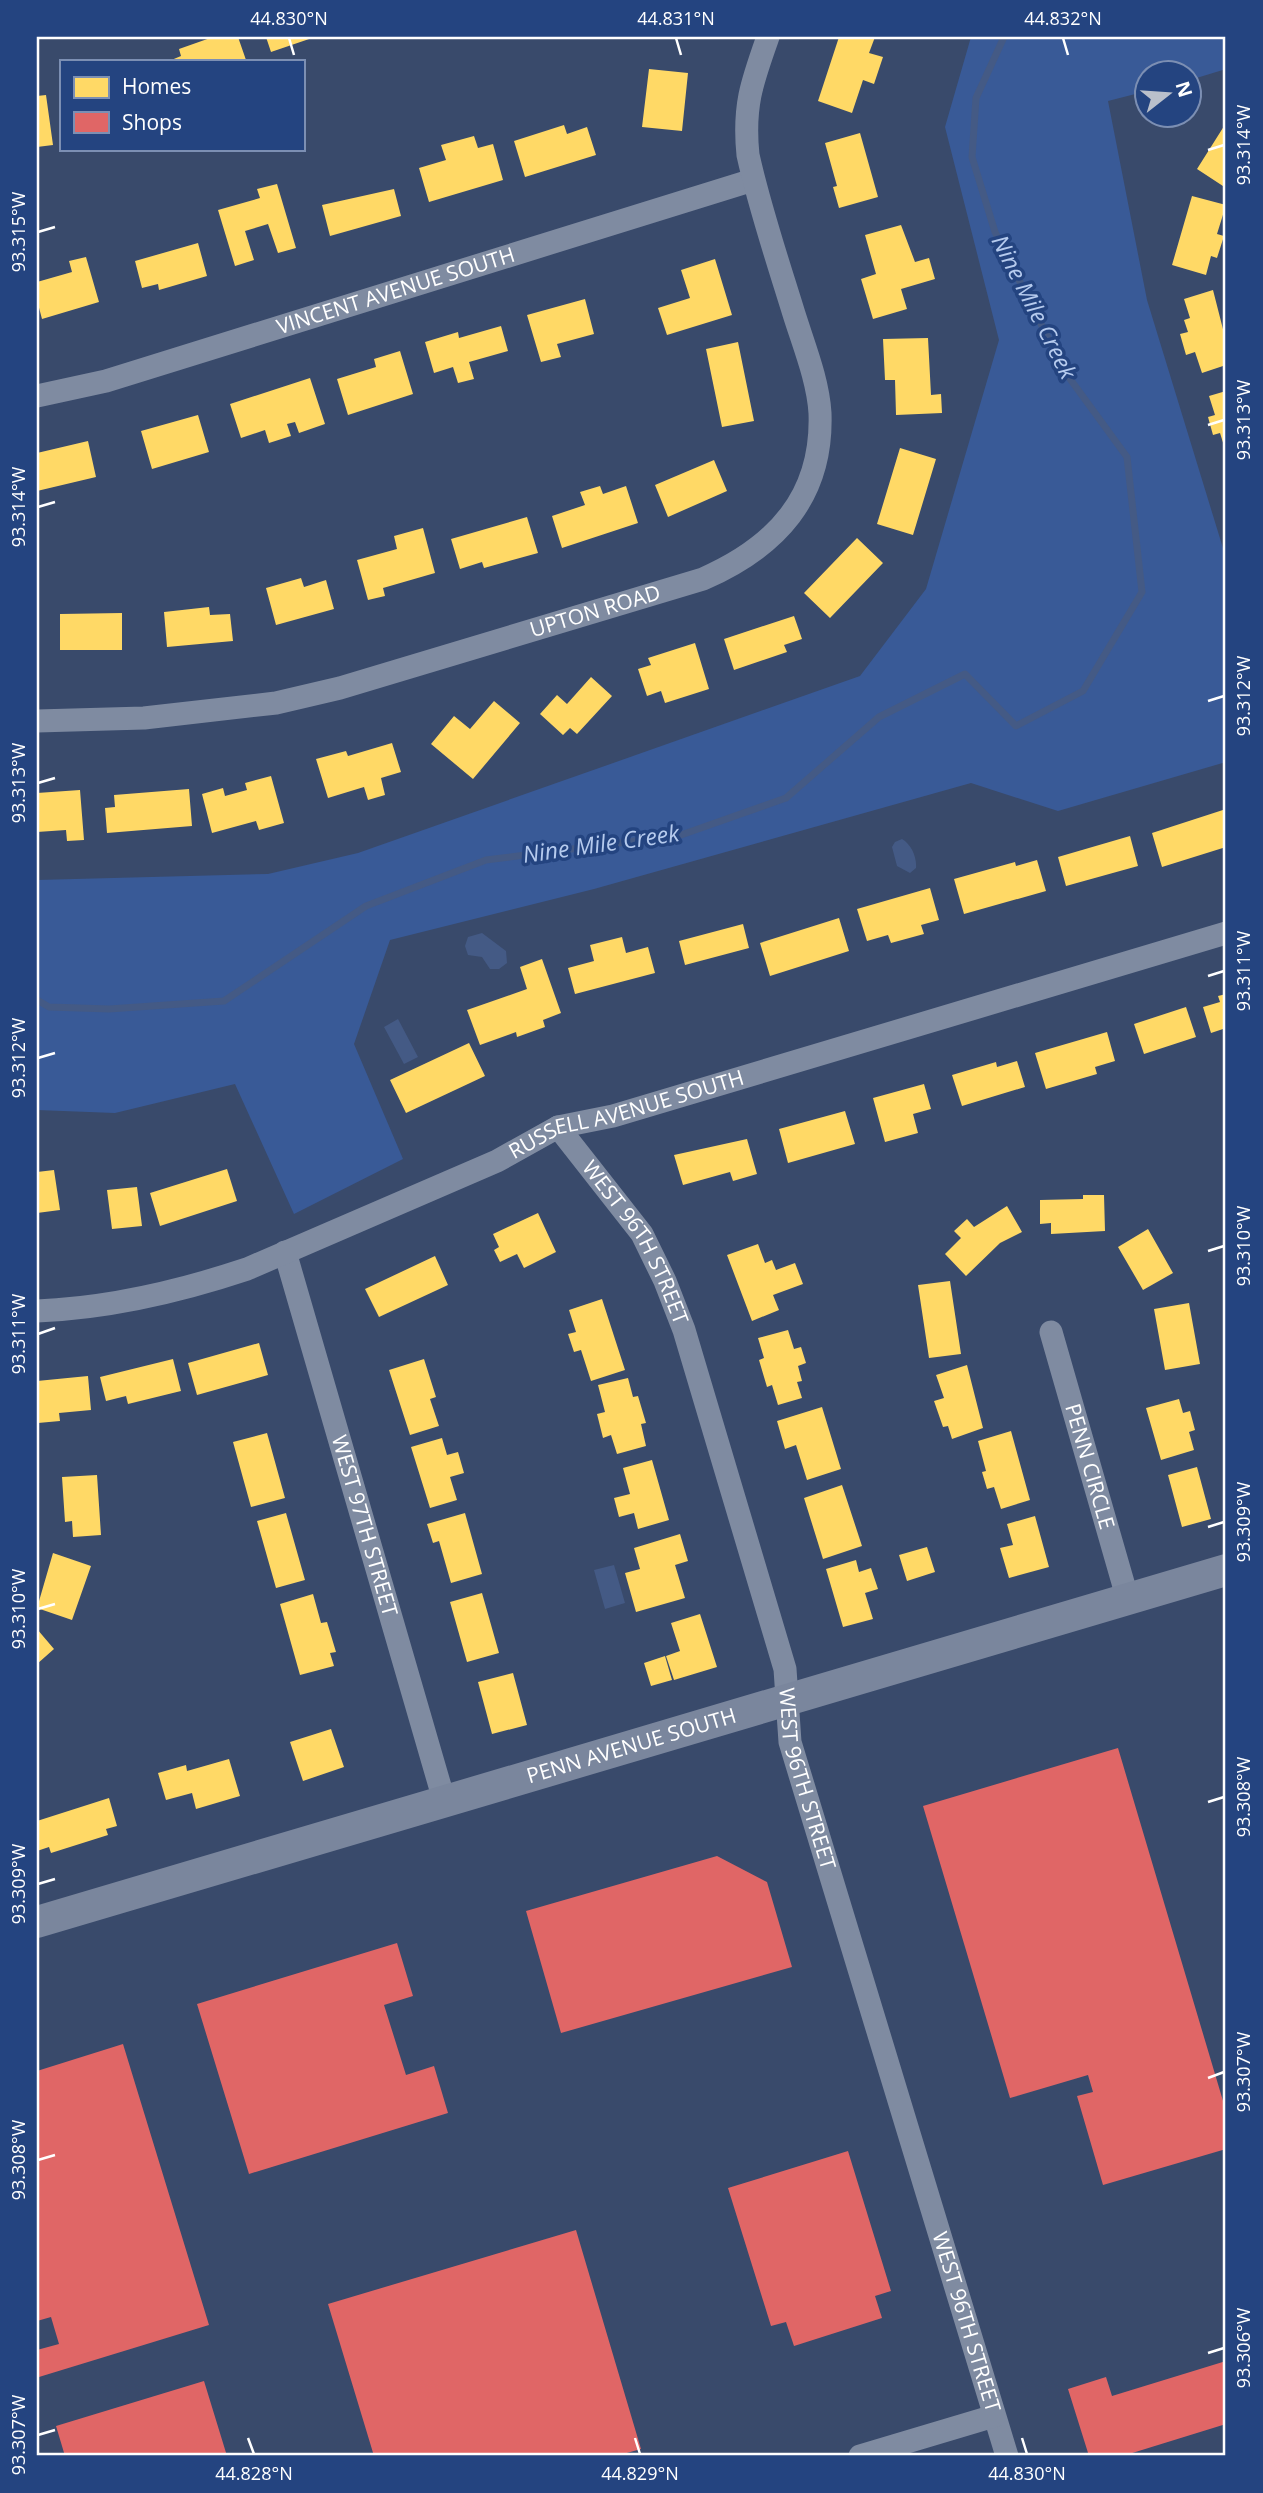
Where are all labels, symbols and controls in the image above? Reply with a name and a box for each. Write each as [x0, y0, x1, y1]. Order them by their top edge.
text: 44.830°N [250, 6, 328, 30]
text: 44.831°N [637, 6, 715, 30]
text: 44.832°N [1024, 6, 1102, 30]
legend [60, 60, 304, 150]
north arrow [1134, 60, 1204, 130]
text: Homes [122, 72, 191, 100]
text: N [1170, 78, 1199, 100]
text: 93.314°W [1231, 104, 1255, 185]
text: Shops [122, 108, 182, 136]
text: 93.315°W [6, 191, 30, 272]
water label: Nine Mile Creek [985, 229, 1085, 385]
street label: VINCENT AVENUE SOUTH [273, 240, 518, 340]
text: 93.313°W [1231, 379, 1255, 460]
text: 93.314°W [6, 466, 30, 547]
street label: UPTON ROAD [526, 578, 664, 643]
text: 93.312°W [1231, 655, 1255, 736]
text: 93.313°W [6, 742, 30, 823]
water label: Nine Mile Creek [521, 816, 682, 870]
text: 93.311°W [1231, 930, 1255, 1011]
text: 93.312°W [6, 1017, 30, 1098]
street label: RUSSELL AVENUE SOUTH [503, 1063, 747, 1165]
street label: WEST 96TH STREET [576, 1154, 695, 1328]
text: 93.310°W [1231, 1205, 1255, 1286]
text: 93.311°W [6, 1293, 30, 1374]
street label: PENN CIRCLE [1059, 1400, 1122, 1532]
street label: WEST 97TH STREET [326, 1432, 405, 1620]
text: 93.309°W [1231, 1481, 1255, 1562]
text: 93.310°W [6, 1568, 30, 1649]
street label: WEST 96TH STREET [773, 1687, 843, 1873]
street label: PENN AVENUE SOUTH [523, 1701, 739, 1789]
text: 93.308°W [1231, 1756, 1255, 1837]
text: 93.309°W [6, 1843, 30, 1924]
text: 93.307°W [1231, 2031, 1255, 2112]
text: 93.308°W [6, 2119, 30, 2200]
street label: WEST 96TH STREET [927, 2228, 1008, 2416]
text: 93.306°W [1231, 2307, 1255, 2388]
text: 93.307°W [6, 2394, 30, 2475]
text: 44.828°N [215, 2461, 293, 2485]
text: 44.829°N [601, 2461, 679, 2485]
text: 44.830°N [988, 2461, 1066, 2485]

